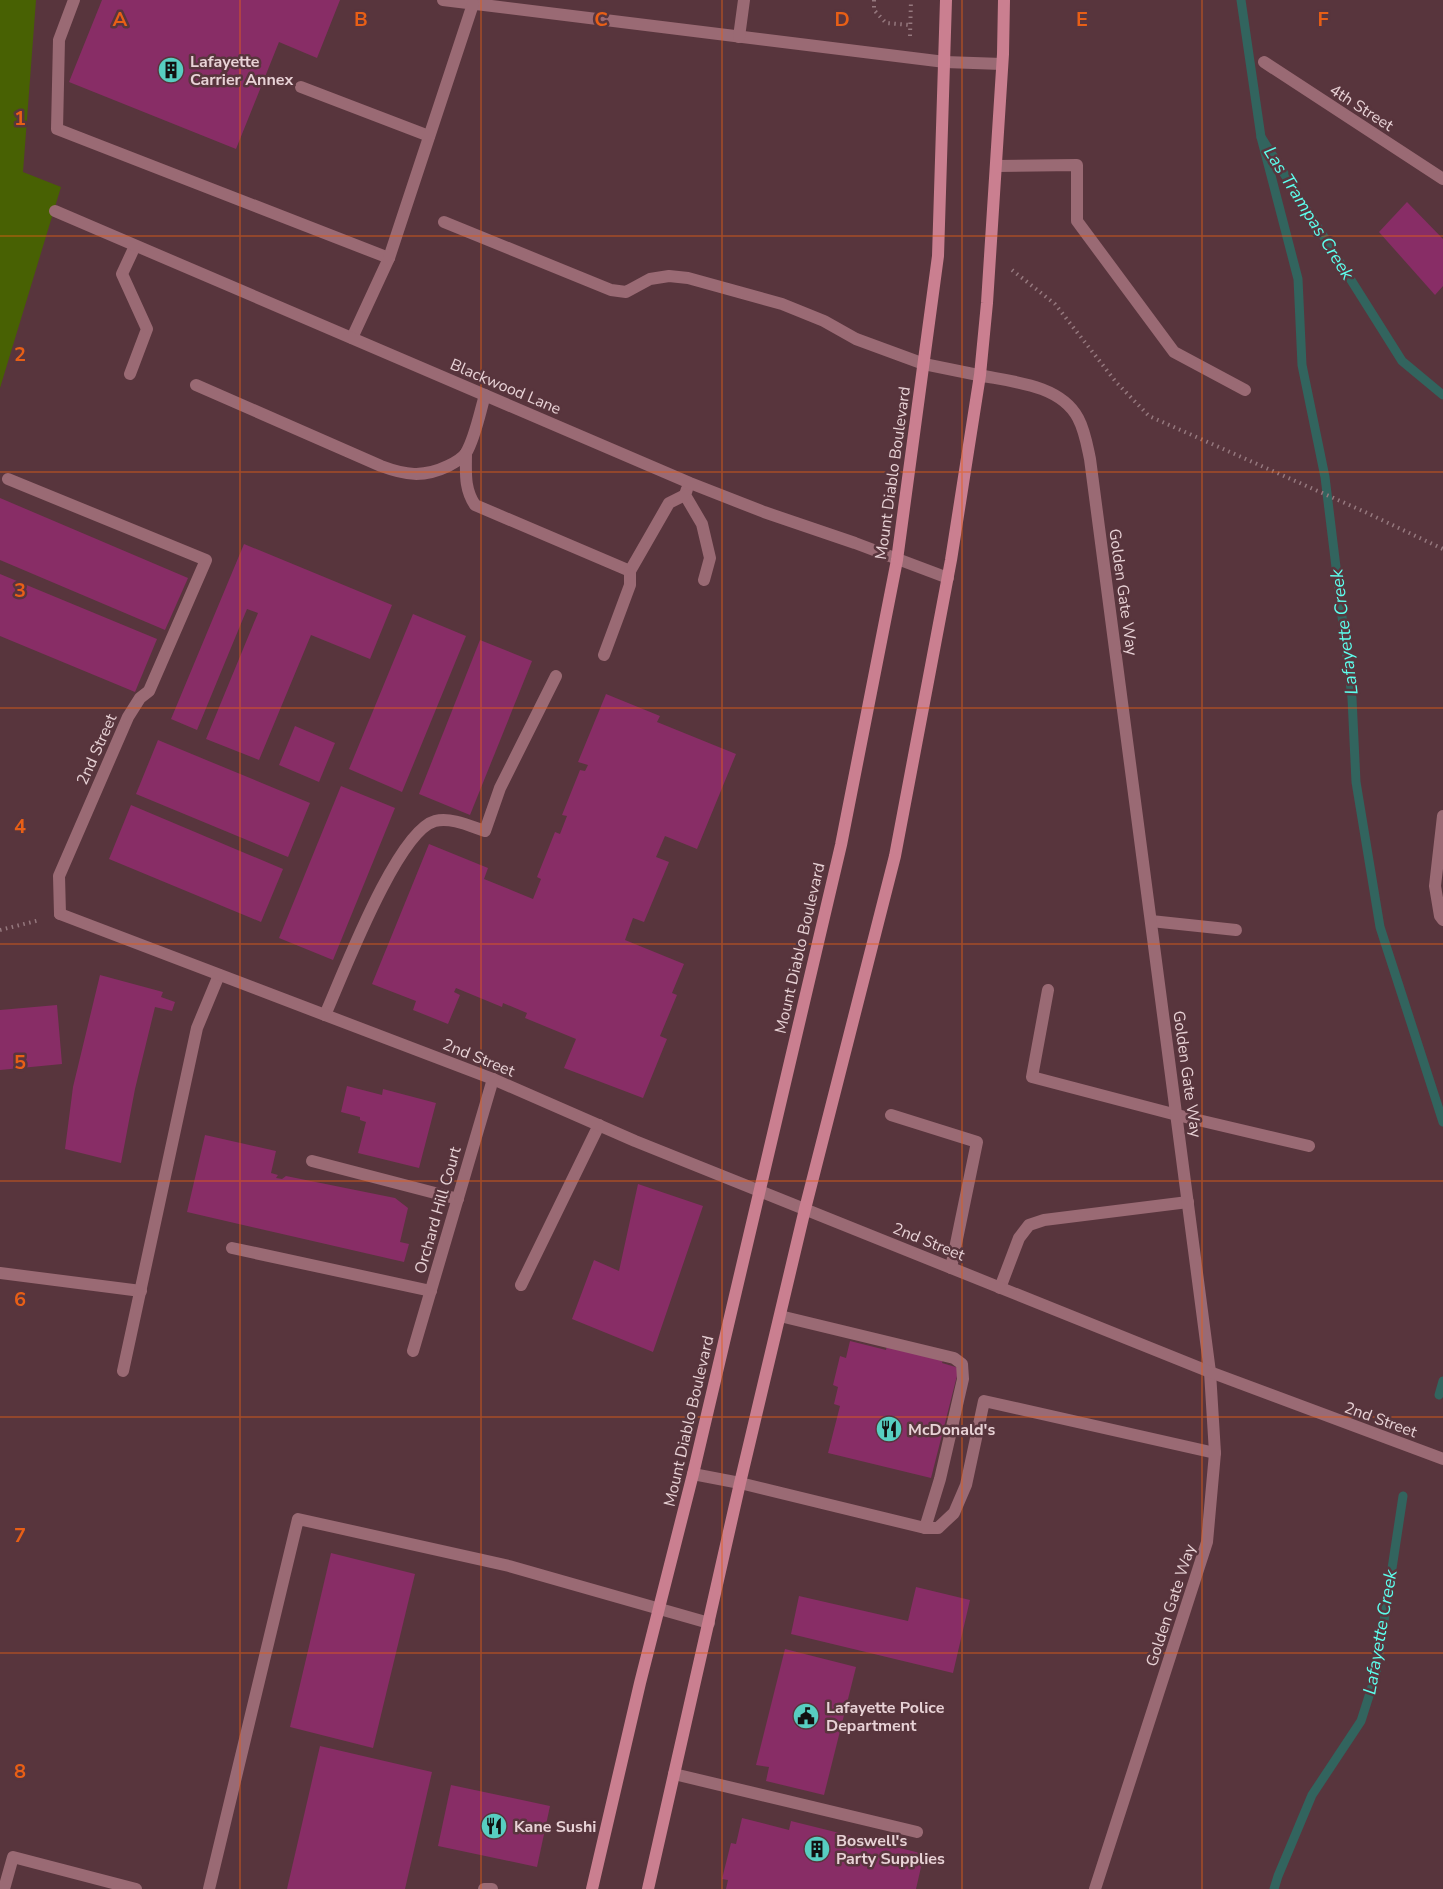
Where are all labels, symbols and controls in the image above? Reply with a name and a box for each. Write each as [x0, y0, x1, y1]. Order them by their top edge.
text: A [113, 6, 128, 33]
text: B [354, 6, 368, 33]
text: C [594, 6, 608, 33]
text: D [834, 6, 850, 33]
text: E [1076, 6, 1088, 33]
text: F [1317, 6, 1329, 33]
place label: Lafayette Carrier Annex [190, 51, 293, 91]
building icon: Lafayette Carrier Annex [156, 55, 186, 85]
street label: 4th Street [1325, 79, 1398, 137]
text: 1 [14, 105, 26, 132]
water label: Las Trampas Creek [1258, 142, 1360, 285]
text: 2 [14, 341, 26, 368]
street label: Blackwood Lane [447, 354, 564, 420]
street label: Mount Diablo Boulevard [870, 385, 916, 561]
street label: Golden Gate Way [1103, 527, 1143, 658]
water label: Lafayette Creek [1324, 567, 1364, 696]
text: 3 [14, 577, 26, 604]
street label: 2nd Street [71, 710, 123, 789]
text: 4 [14, 813, 26, 840]
street label: Mount Diablo Boulevard [770, 861, 830, 1036]
street label: Golden Gate Way [1167, 1009, 1207, 1140]
street label: 2nd Street [439, 1034, 518, 1082]
text: 5 [14, 1049, 26, 1076]
street label: Orchard Hill Court [409, 1144, 467, 1276]
street label: 2nd Street [889, 1218, 968, 1266]
text: 6 [14, 1286, 26, 1313]
street label: Mount Diablo Boulevard [659, 1334, 719, 1509]
street label: 2nd Street [1341, 1397, 1420, 1443]
restaurant icon: McDonald's [874, 1414, 904, 1444]
place label: McDonald's [908, 1419, 995, 1441]
text: 7 [14, 1522, 26, 1549]
street label: Golden Gate Way [1141, 1540, 1201, 1669]
water label: Lafayette Creek [1357, 1567, 1403, 1696]
place label: Lafayette Police Department [826, 1697, 945, 1737]
public building icon: Lafayette Police Department [791, 1701, 821, 1731]
text: 8 [14, 1758, 26, 1785]
restaurant icon: Kane Sushi [479, 1811, 509, 1841]
place label: Kane Sushi [514, 1816, 596, 1838]
place label: Boswell's Party Supplies [836, 1830, 945, 1870]
building icon: Boswell's Party Supplies [802, 1834, 832, 1864]

